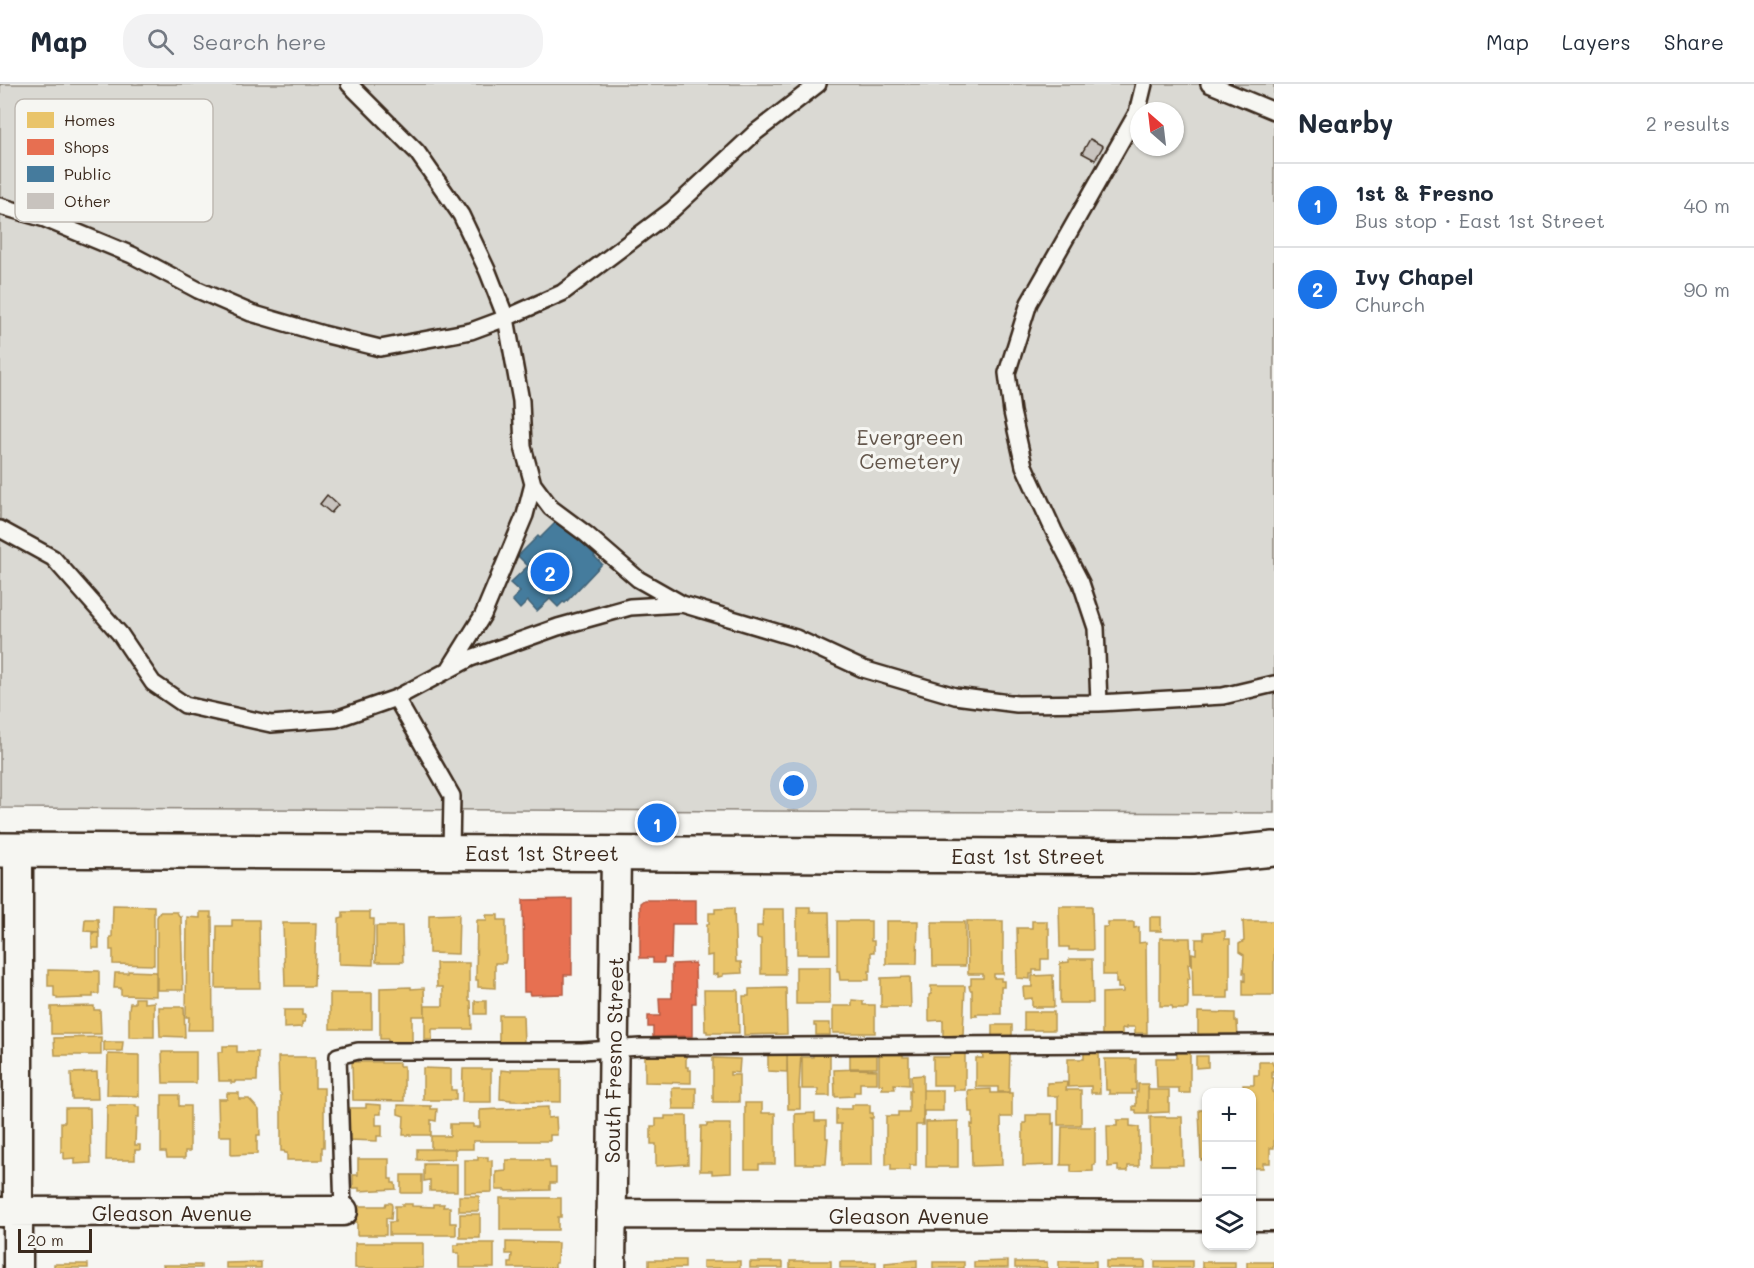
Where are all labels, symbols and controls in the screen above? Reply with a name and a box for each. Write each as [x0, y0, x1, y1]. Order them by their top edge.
search box [123, 14, 543, 68]
text: Map [30, 23, 87, 59]
icon: search [144, 25, 177, 58]
text: Search here [192, 27, 326, 56]
text: Map [1486, 28, 1529, 55]
text: Layers [1562, 28, 1631, 55]
text: Share [1664, 28, 1724, 55]
legend [15, 99, 213, 222]
north arrow [1130, 102, 1184, 156]
text: Nearby [1298, 106, 1393, 140]
text: Homes [64, 109, 115, 130]
text: 2 results [1646, 110, 1730, 136]
text: Shops [64, 136, 109, 157]
text: Public [64, 163, 111, 184]
text: 1st & Fresno [1355, 178, 1494, 207]
text: Other [64, 190, 111, 211]
text: 1 [1313, 192, 1322, 218]
text: 40 m [1684, 192, 1730, 218]
text: Bus stop · East 1st Street [1355, 207, 1605, 233]
text: Ivy Chapel [1355, 262, 1474, 291]
text: 2 [1312, 276, 1323, 302]
text: 90 m [1684, 276, 1730, 302]
text: Church [1355, 291, 1425, 317]
park label: Evergreen Cemetery [856, 423, 964, 474]
pin: 2 [530, 550, 570, 594]
your location [779, 771, 808, 800]
pin: 1 [638, 800, 676, 846]
street label: East 1st Street [465, 839, 619, 866]
street label: East 1st Street [951, 842, 1105, 869]
street label: South Fresno Street [598, 956, 628, 1164]
map controls [1202, 1088, 1256, 1250]
button: + [1202, 1088, 1256, 1142]
button: − [1202, 1142, 1256, 1196]
button: layers [1202, 1196, 1256, 1250]
street label: Gleason Avenue [92, 1199, 252, 1226]
street label: Gleason Avenue [829, 1202, 989, 1229]
scale bar [18, 1226, 92, 1254]
text: 20 m [27, 1229, 64, 1250]

